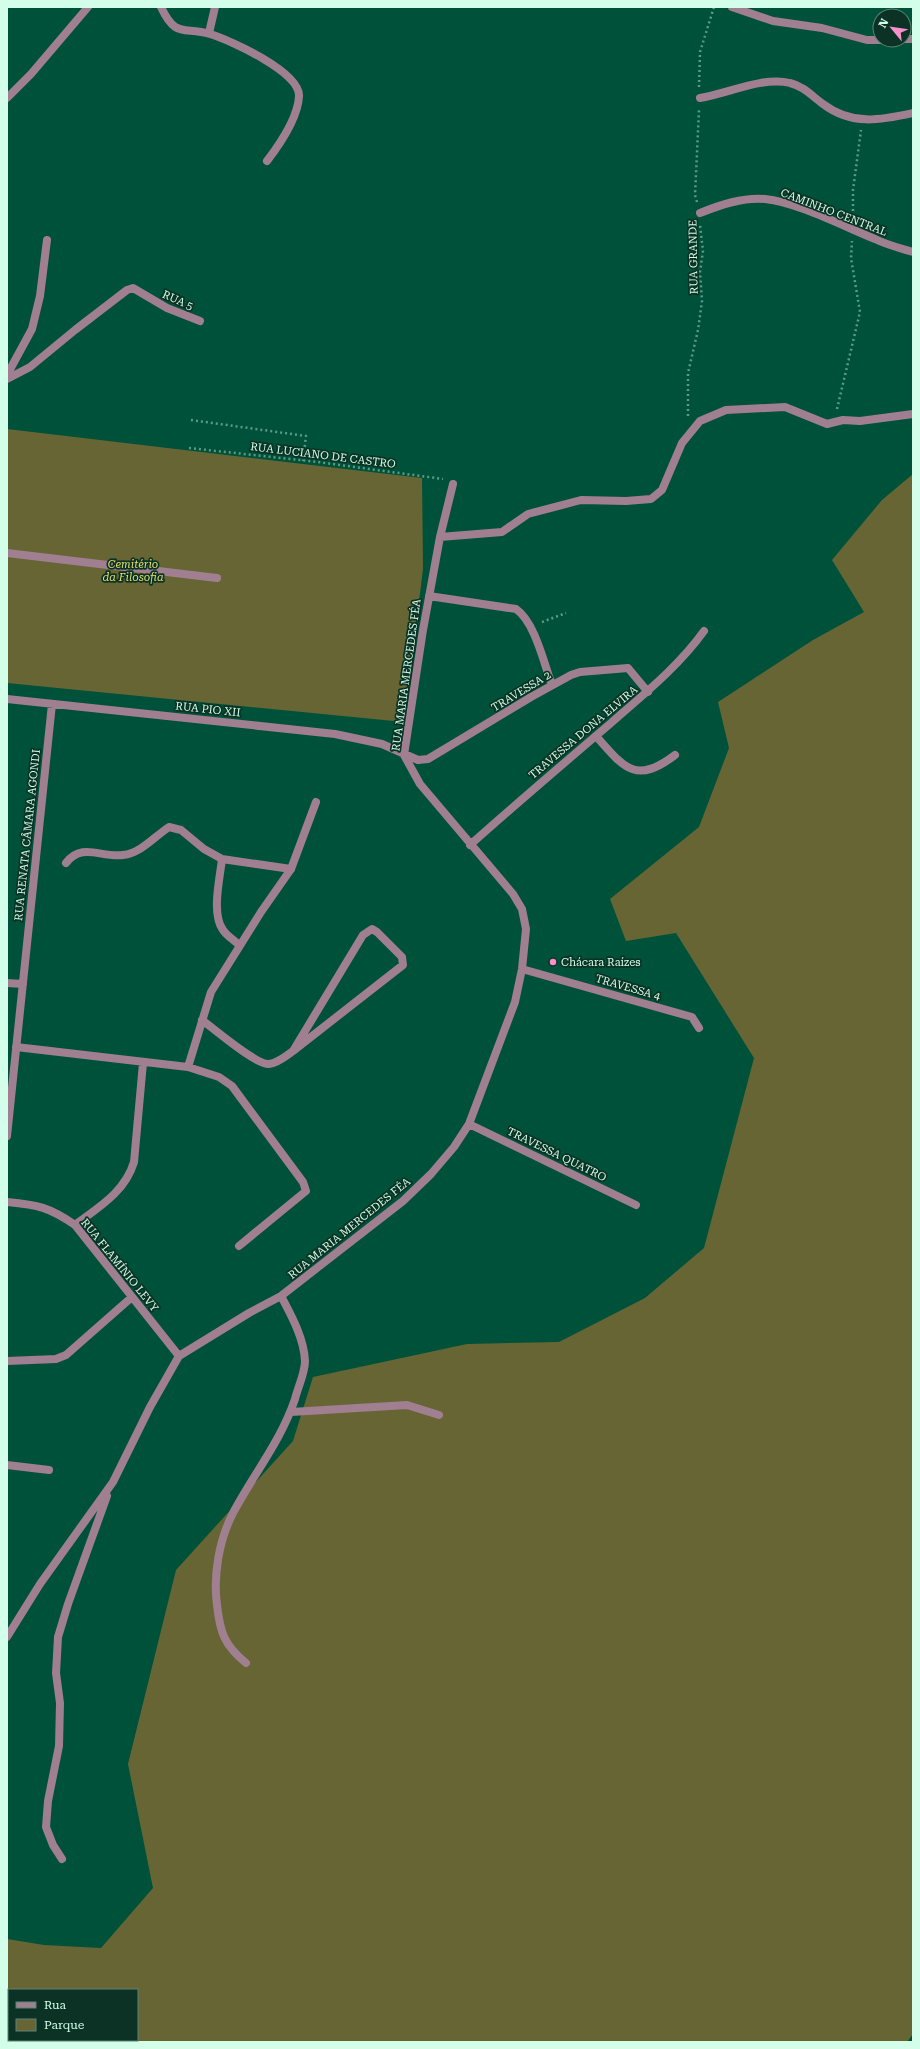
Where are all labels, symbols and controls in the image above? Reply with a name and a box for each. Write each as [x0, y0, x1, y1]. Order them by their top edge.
north arrow [872, 8, 912, 48]
text: N [876, 16, 892, 30]
street label: CAMINHO CENTRAL [779, 186, 889, 239]
street label: RUA GRANDE [686, 220, 701, 294]
street label: RUA 5 [160, 288, 195, 313]
street label: RUA LUCIANO DE CASTRO [250, 440, 397, 471]
park label: Cemitério da Filosofia [102, 558, 164, 584]
street label: RUA MARIA MERCEDES FÉA [388, 598, 424, 752]
street label: TRAVESSA 2 [489, 669, 553, 714]
street label: TRAVESSA DONA ELVIRA [526, 683, 641, 782]
street label: RUA PIO XII [175, 700, 241, 719]
street label: RUA RENATA CÂMARA AGONDI [11, 748, 43, 922]
place label: Chácara Raízes [561, 956, 641, 969]
marker: Chácara Raízes [548, 957, 558, 967]
street label: TRAVESSA 4 [594, 972, 663, 1003]
street label: TRAVESSA QUATRO [505, 1125, 609, 1184]
street label: RUA MARIA MERCEDES FÉA [285, 1174, 413, 1282]
street label: RUA FLAMÍNIO LEVY [78, 1216, 162, 1315]
legend [8, 1989, 138, 2041]
text: Rua [44, 1998, 67, 2012]
text: Parque [44, 2018, 85, 2032]

